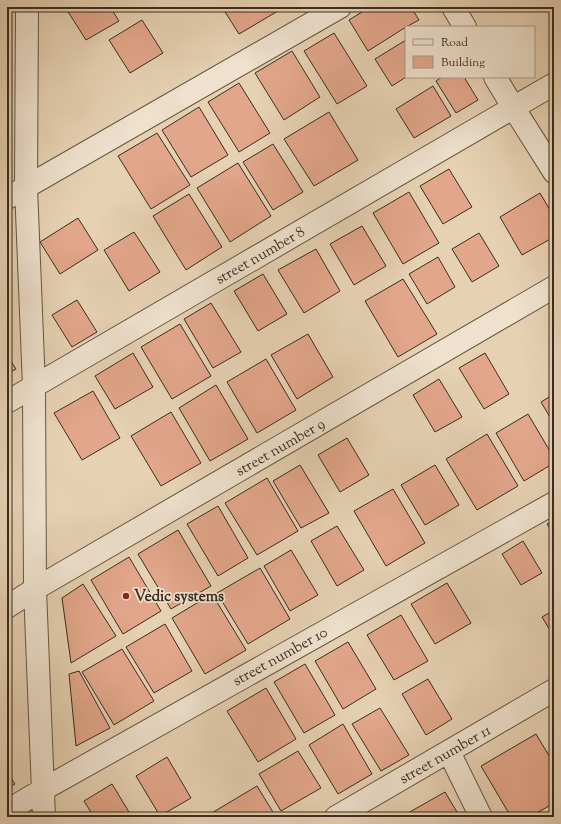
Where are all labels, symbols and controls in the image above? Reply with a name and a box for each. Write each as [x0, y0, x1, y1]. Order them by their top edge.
legend [405, 26, 535, 78]
text: Road [441, 34, 468, 52]
text: Building [441, 54, 485, 72]
street label: street number 8 [212, 222, 309, 290]
street label: street number 9 [232, 414, 329, 482]
place label: Vedic systems [134, 587, 224, 608]
marker: Vedic systems [121, 591, 131, 601]
street label: street number 10 [230, 623, 332, 692]
street label: street number 11 [396, 721, 495, 790]

